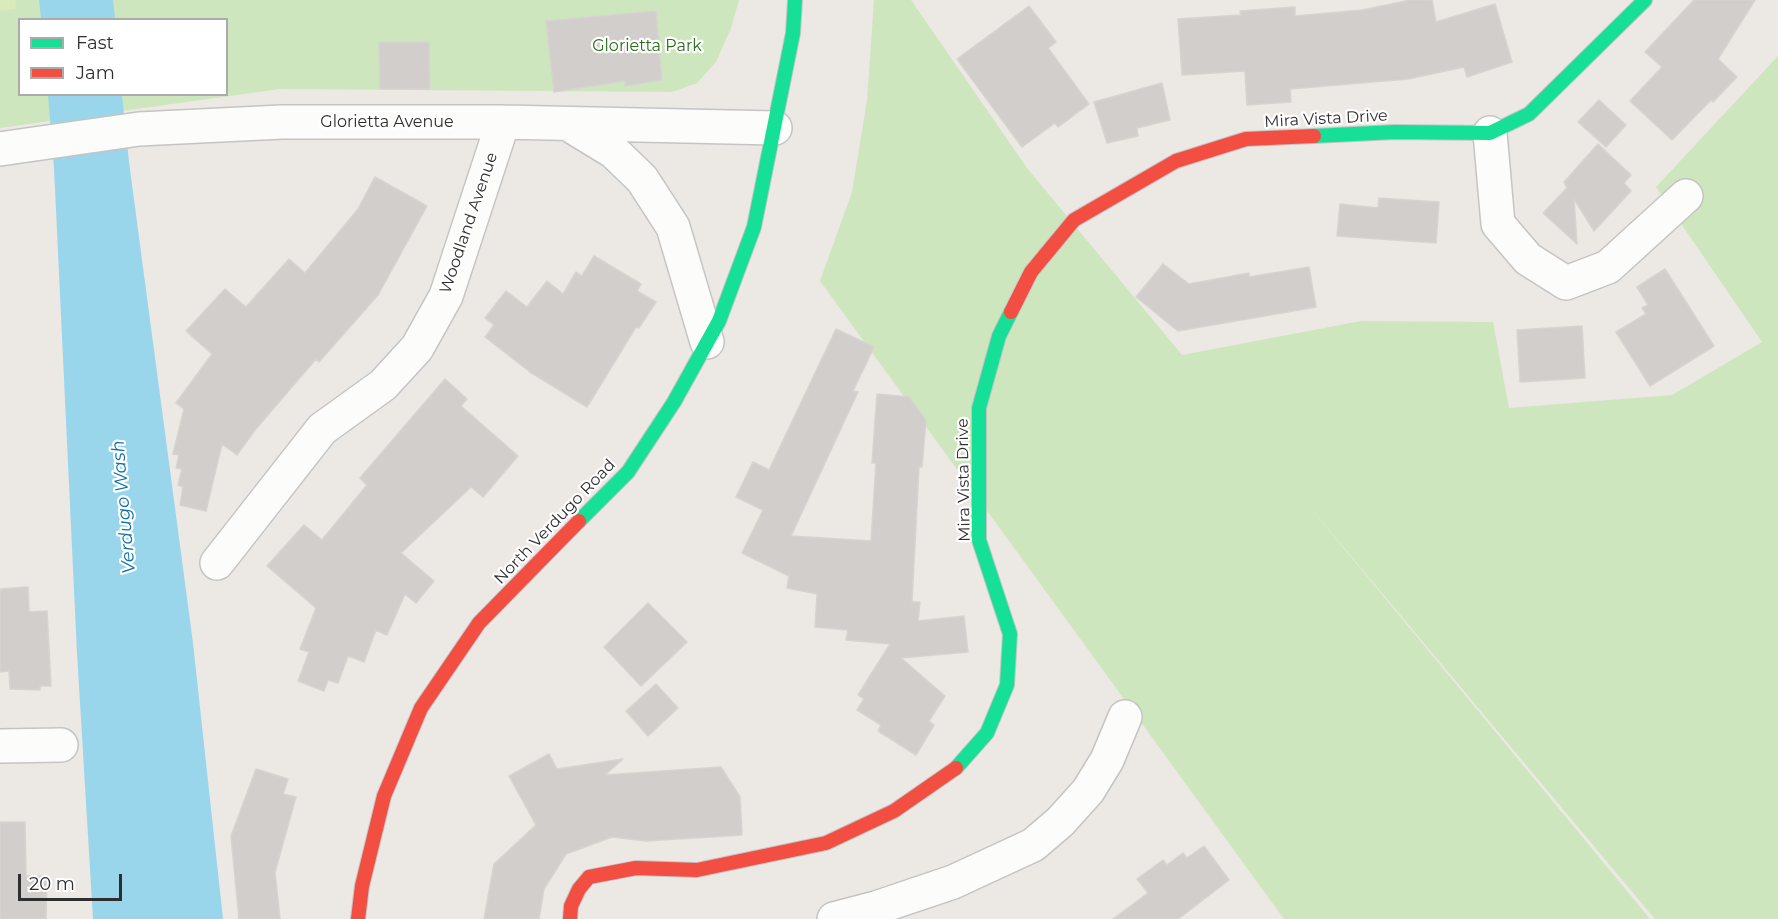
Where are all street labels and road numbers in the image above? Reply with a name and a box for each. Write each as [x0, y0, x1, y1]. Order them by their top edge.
street label: Mira Vista Drive [1264, 106, 1388, 132]
street label: Glorietta Avenue [320, 112, 454, 132]
street label: Woodland Avenue [436, 150, 502, 296]
street label: Mira Vista Drive [953, 418, 975, 542]
street label: North Verdugo Road [490, 456, 620, 588]

